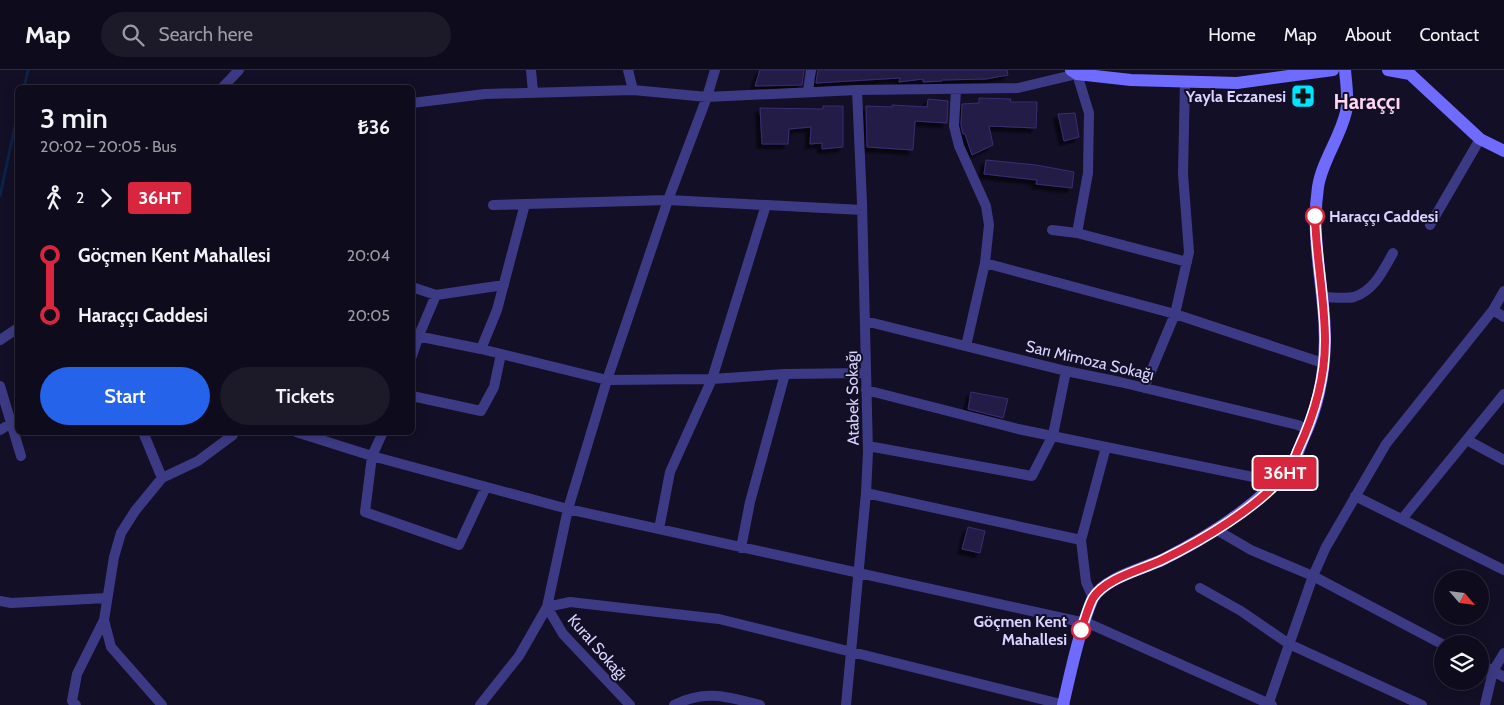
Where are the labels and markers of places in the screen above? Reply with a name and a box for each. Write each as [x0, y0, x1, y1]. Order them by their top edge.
pharmacy icon: Yayla Eczanesi [1290, 83, 1316, 109]
place label: Yayla Eczanesi [1185, 87, 1286, 106]
marker: Haraççı Caddesi [1305, 206, 1325, 226]
place label: Haraççı Caddesi [1329, 207, 1438, 226]
place label: Göçmen Kent Mahallesi [974, 612, 1067, 649]
marker: Göçmen Kent Mahallesi [1071, 620, 1091, 640]

